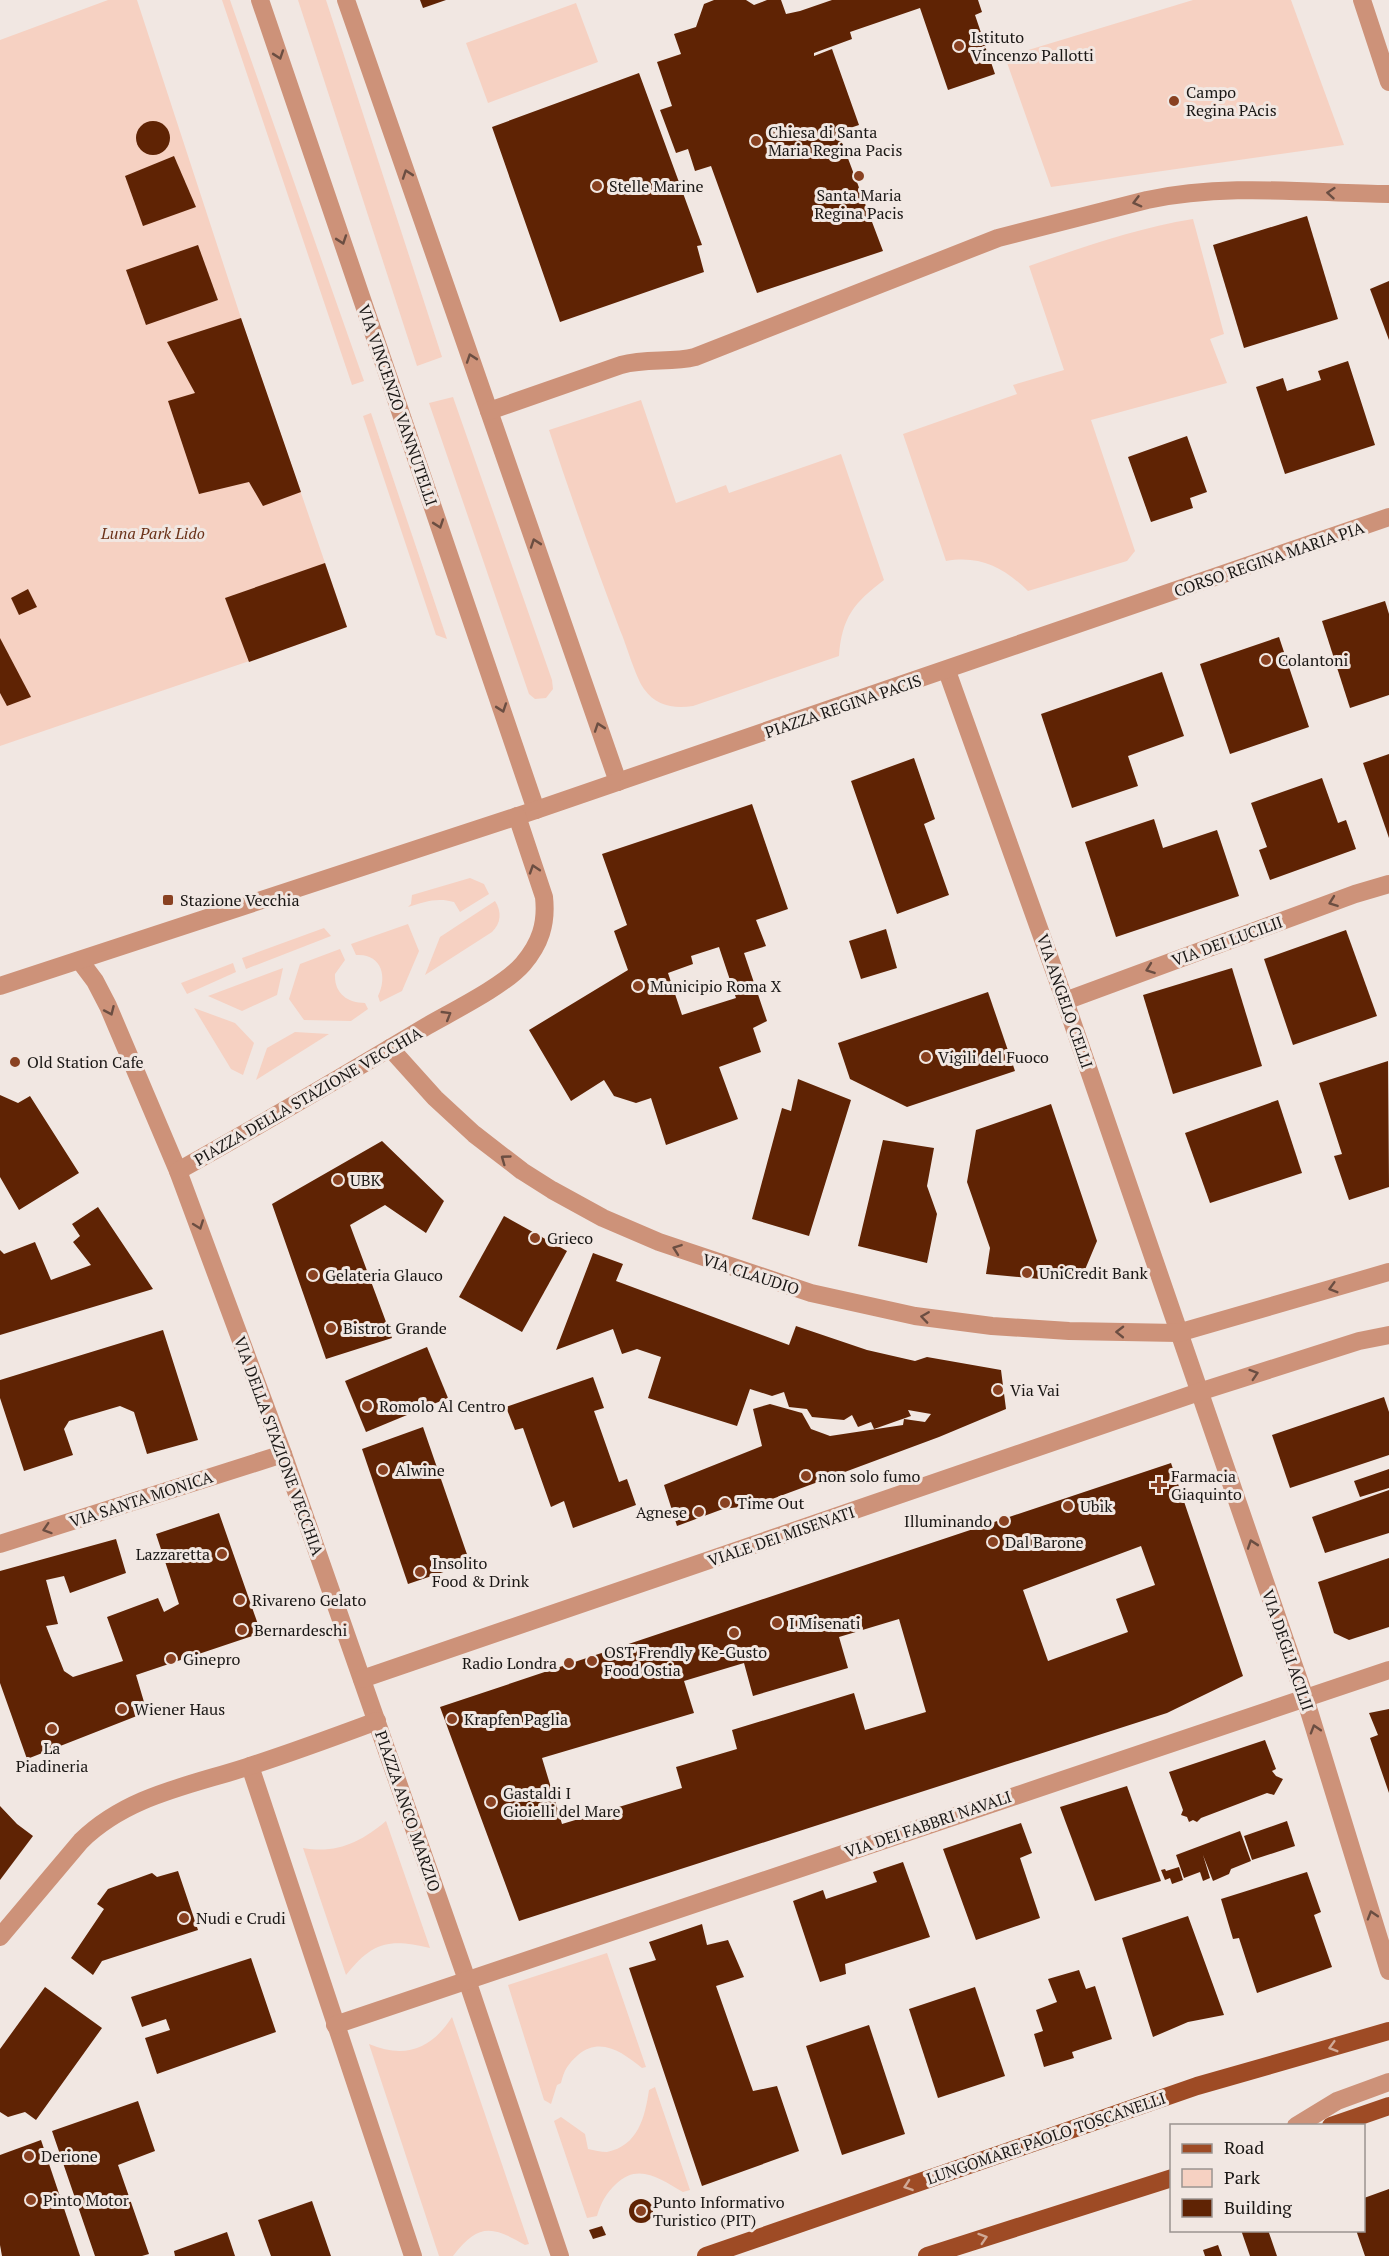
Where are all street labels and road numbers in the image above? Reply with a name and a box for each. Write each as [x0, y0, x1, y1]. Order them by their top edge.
street label: VIA VINCENZO VANNUTELLI [353, 301, 443, 509]
street label: CORSO REGINA MARIA PIA [1171, 516, 1367, 602]
street label: PIAZZA REGINA PACIS [762, 669, 924, 743]
street label: VIA DEI LUCILII [1168, 911, 1286, 971]
street label: VIA ANGELO CELLI [1032, 931, 1098, 1071]
street label: PIAZZA DELLA STAZIONE VECCHIA [190, 1021, 426, 1171]
street label: VIA CLAUDIO [700, 1248, 802, 1300]
street label: VIA DELLA STAZIONE VECCHIA [229, 1333, 329, 1559]
street label: VIA SANTA MONICA [67, 1465, 215, 1533]
street label: VIALE DEI MISENATI [705, 1501, 857, 1571]
street label: VIA DEGLI ACILII [1257, 1586, 1319, 1714]
street label: PIAZZA ANCO MARZIO [370, 1727, 446, 1895]
street label: VIA DEI FABBRI NAVALI [842, 1785, 1014, 1863]
street label: LUNGOMARE PAOLO TOSCANELLI [923, 2087, 1169, 2189]

